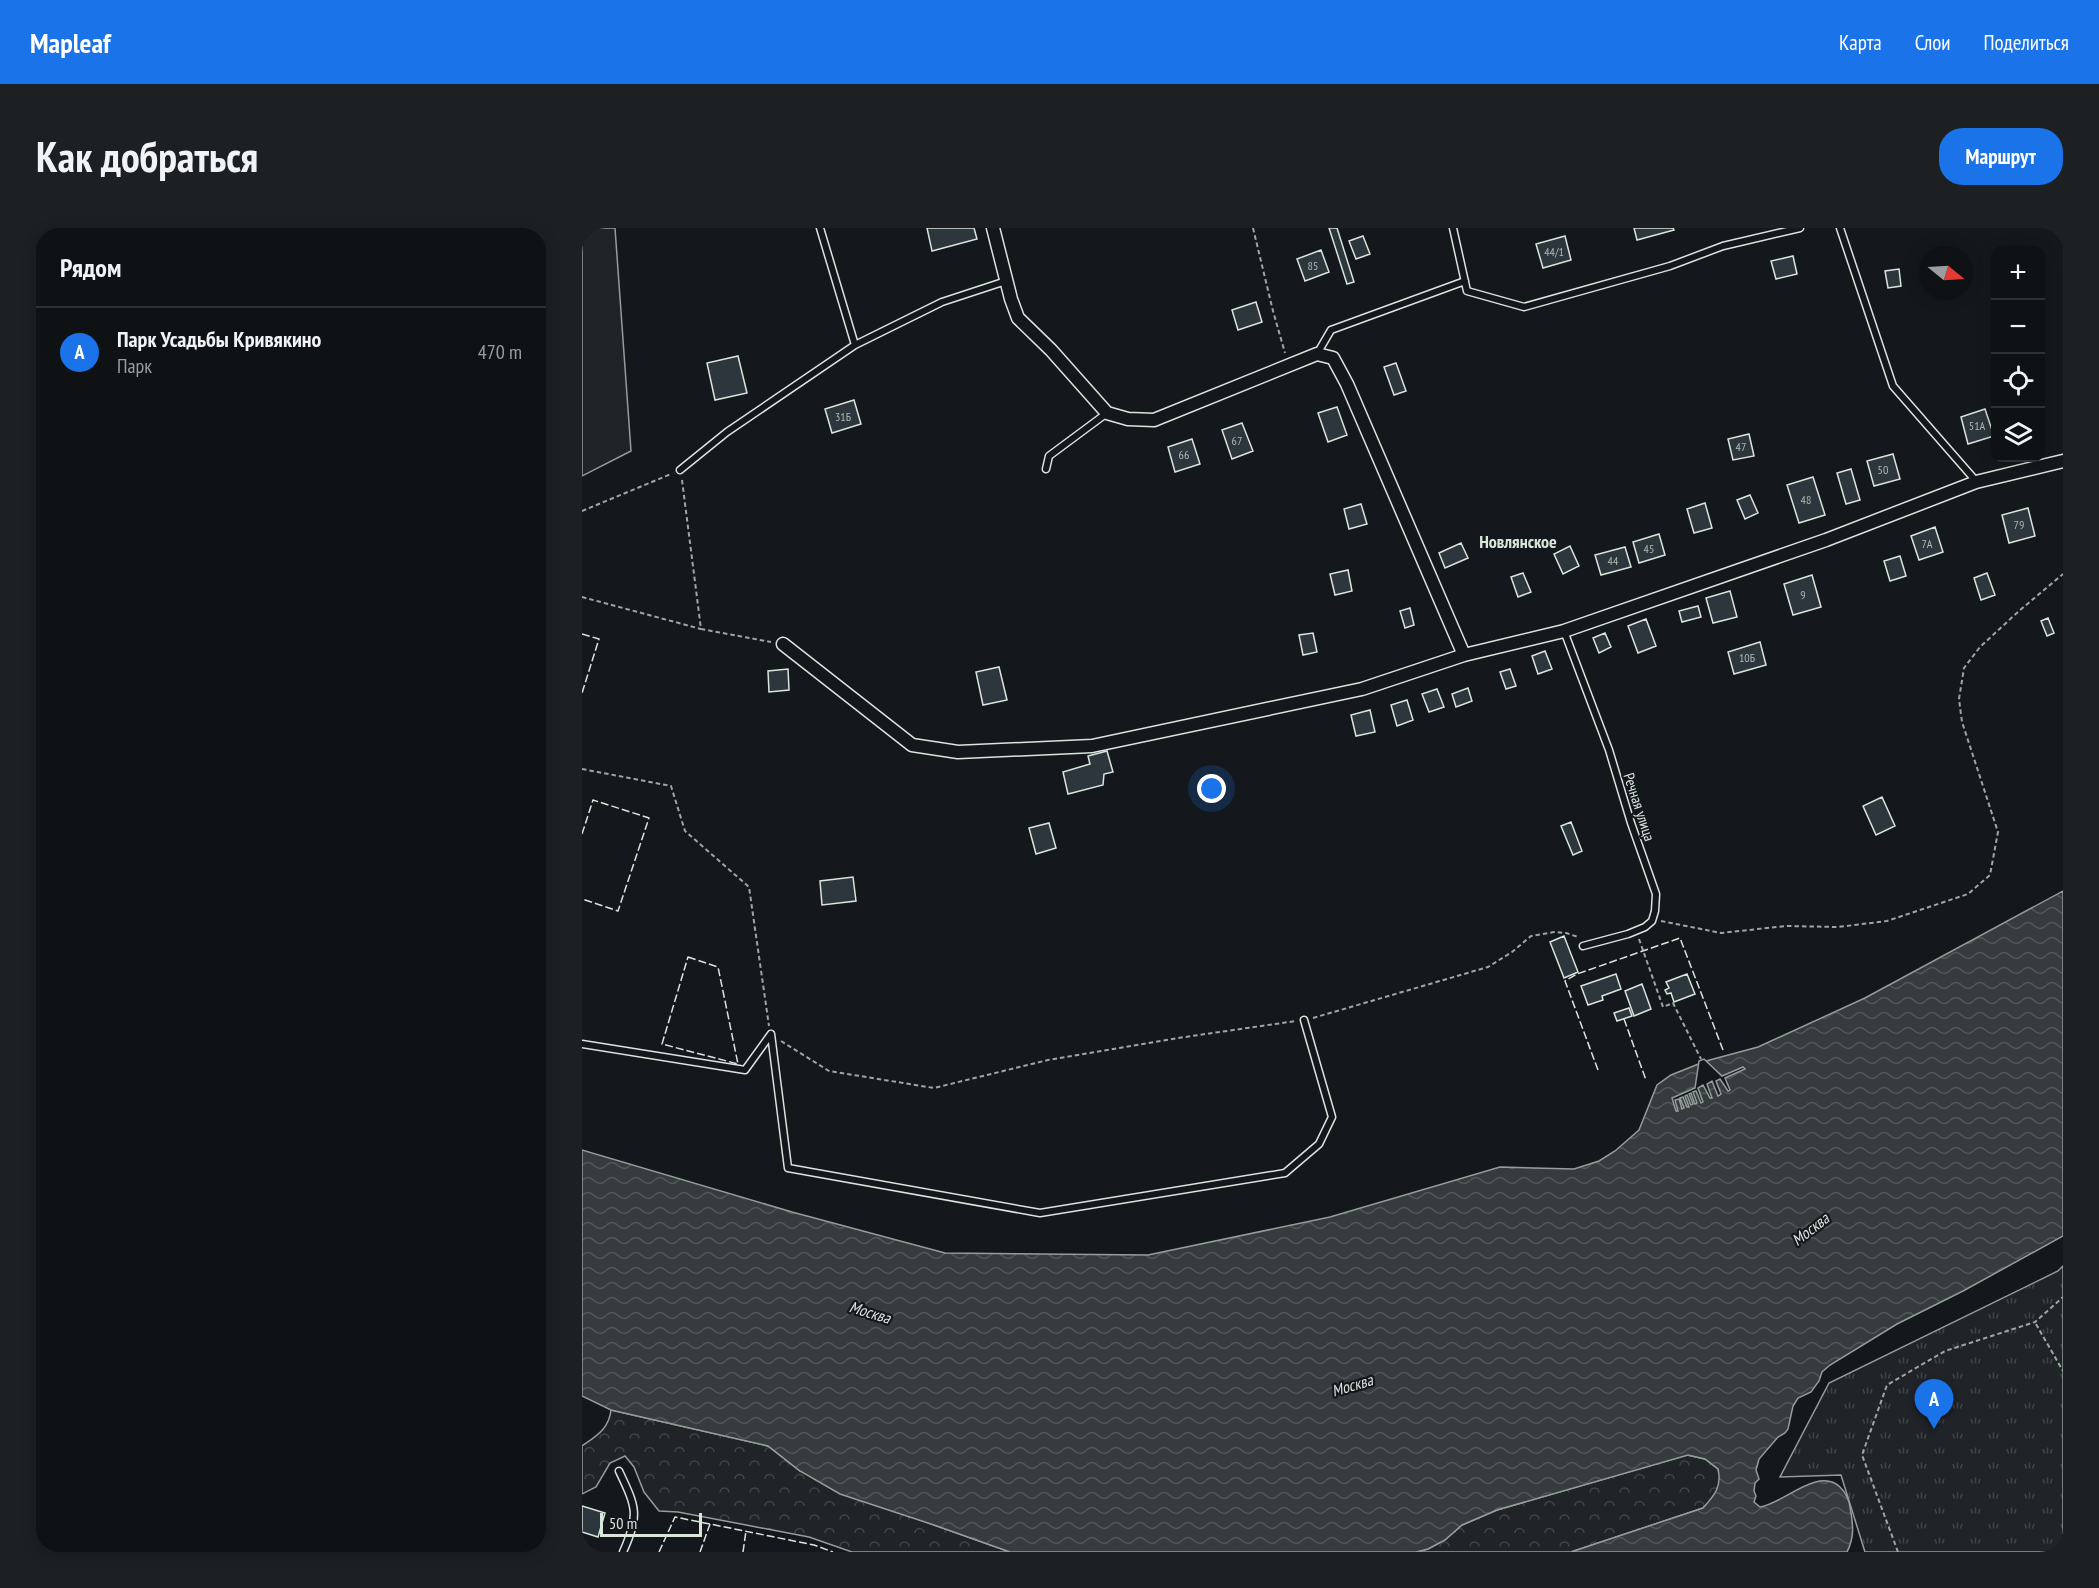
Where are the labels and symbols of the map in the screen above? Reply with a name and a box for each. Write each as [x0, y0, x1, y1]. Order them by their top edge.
house number: 44/1 [1544, 244, 1564, 259]
north arrow [1919, 246, 1973, 300]
house number: 85 [1308, 258, 1318, 273]
house number: 31Б [835, 409, 851, 424]
house number: 51А [1969, 418, 1986, 433]
house number: 67 [1232, 433, 1242, 448]
house number: 47 [1736, 439, 1746, 454]
house number: 66 [1179, 447, 1189, 462]
house number: 50 [1878, 462, 1888, 477]
house number: 48 [1801, 492, 1811, 507]
house number: 79 [2014, 517, 2024, 532]
district label: Новлянское [1479, 530, 1557, 553]
house number: 7А [1921, 536, 1933, 551]
house number: 45 [1644, 541, 1654, 556]
house number: 44 [1608, 553, 1619, 568]
house number: 9 [1800, 587, 1806, 602]
house number: 10Б [1739, 650, 1755, 665]
street label: Речная улица [1620, 770, 1659, 843]
your location [1197, 774, 1226, 803]
water label: Москва [1787, 1207, 1834, 1250]
water label: Москва [847, 1296, 894, 1328]
water label: Москва [1329, 1369, 1376, 1401]
pin: A [1914, 1380, 1954, 1429]
scale bar [600, 1510, 702, 1538]

